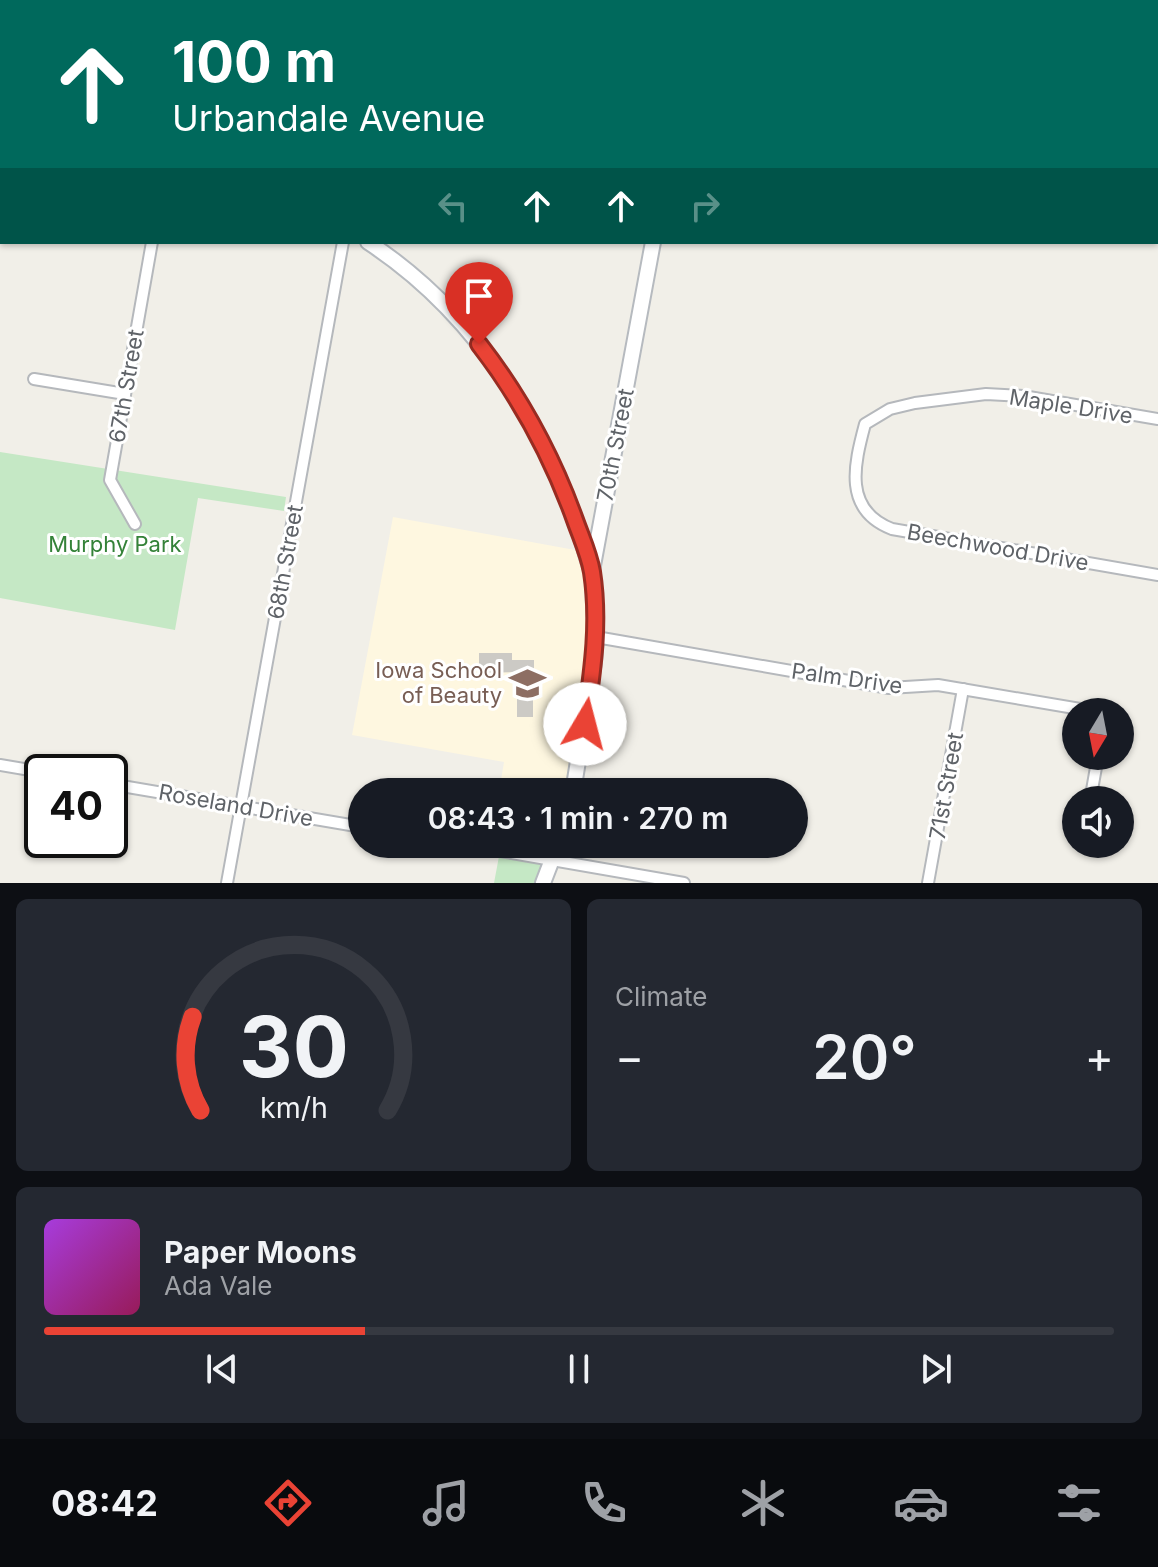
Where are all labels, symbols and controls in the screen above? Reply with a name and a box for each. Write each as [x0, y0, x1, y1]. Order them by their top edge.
text: 100 m [172, 28, 336, 96]
icon: ahead [40, 32, 144, 136]
text: Urbandale Avenue [172, 96, 485, 140]
icon: left [431, 184, 475, 228]
icon: ahead [515, 184, 559, 228]
icon: ahead [599, 184, 643, 228]
icon: right [683, 184, 727, 228]
pin [445, 262, 513, 344]
icon: arrive [457, 274, 501, 318]
street label: 67th Street [103, 327, 149, 445]
street label: Maple Drive [1007, 383, 1135, 429]
street label: 70th Street [591, 386, 639, 504]
street label: 68th Street [262, 503, 308, 621]
street label: Beechwood Drive [905, 518, 1091, 576]
park label: Murphy Park [48, 531, 182, 557]
place label: Iowa School of Beauty [375, 657, 502, 708]
street label: Palm Drive [790, 657, 904, 699]
school or university icon: Iowa School of Beauty [509, 664, 547, 702]
position arrow [543, 682, 627, 766]
north arrow [1062, 698, 1134, 770]
map controls [1062, 698, 1134, 858]
street label: 71st Street [924, 730, 968, 842]
speed limit sign: 40 [24, 754, 128, 858]
street label: Roseland Drive [157, 779, 315, 831]
button: sound [1062, 786, 1134, 858]
text: 08:43 · 1 min · 270 m [428, 800, 728, 836]
text: Climate [615, 981, 707, 1012]
text: 30 [239, 996, 348, 1097]
text: 20° [812, 1021, 917, 1093]
text: − [615, 1030, 644, 1084]
text: + [1085, 1030, 1114, 1084]
text: km/h [260, 1090, 327, 1125]
text: Paper Moons [164, 1234, 357, 1270]
text: Ada Vale [164, 1270, 272, 1301]
icon: previous [200, 1347, 244, 1391]
icon: pause [557, 1347, 601, 1391]
icon: next [914, 1347, 958, 1391]
icon: directions [260, 1475, 316, 1531]
icon: music [418, 1475, 474, 1531]
icon: phone [576, 1475, 632, 1531]
icon: climate [735, 1475, 791, 1531]
icon: car [893, 1475, 949, 1531]
icon: filters [1051, 1475, 1107, 1531]
text: 08:42 [51, 1481, 158, 1525]

